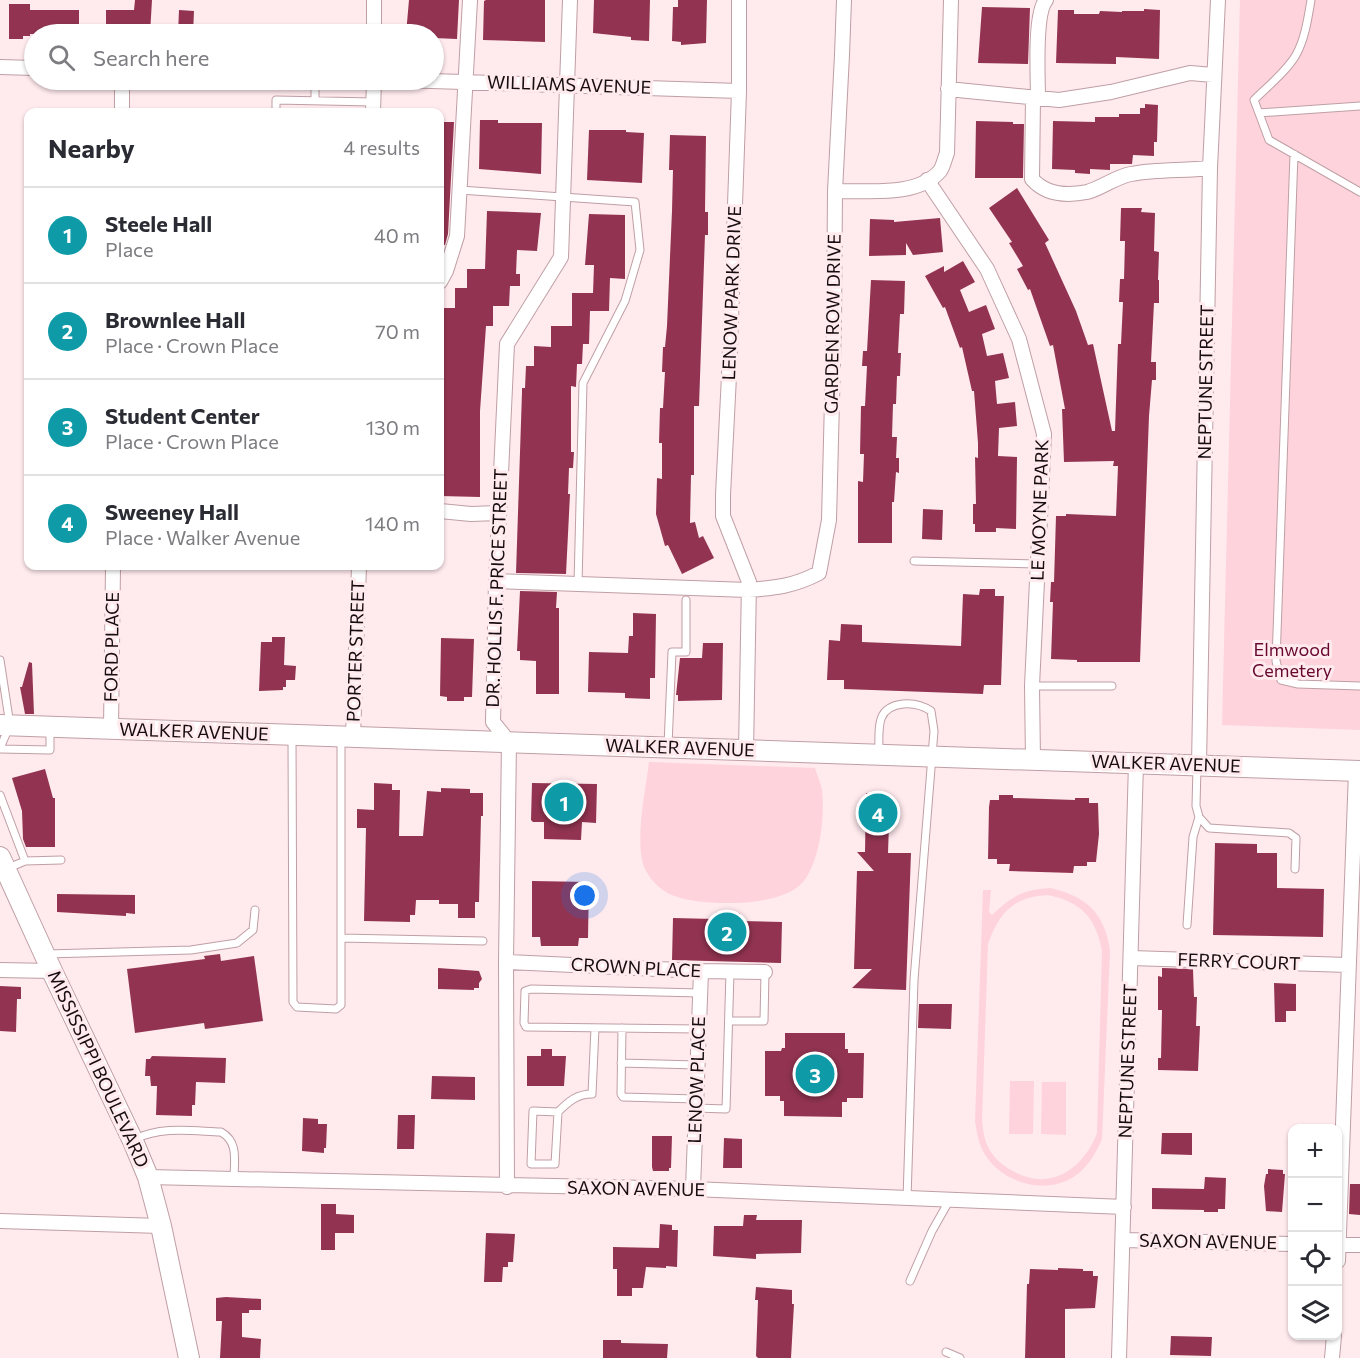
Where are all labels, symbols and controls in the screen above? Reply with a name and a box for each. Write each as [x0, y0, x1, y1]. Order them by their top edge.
search box [24, 24, 444, 90]
icon: search [45, 41, 78, 74]
text: Search here [93, 44, 209, 71]
street label: WILLIAMS AVENUE [487, 70, 651, 98]
text: Nearby [48, 132, 135, 163]
text: 4 results [343, 135, 420, 159]
street label: LENOW PARK DRIVE [717, 205, 745, 381]
text: Steele Hall [105, 210, 212, 237]
text: 1 [63, 223, 72, 247]
text: 40 m [374, 223, 420, 247]
street label: GARDEN ROW DRIVE [819, 234, 845, 414]
text: Place [105, 237, 154, 261]
street label: NEPTUNE STREET [1193, 304, 1217, 460]
text: Brownlee Hall [105, 306, 245, 333]
text: 2 [62, 319, 73, 343]
text: 70 m [375, 319, 420, 343]
text: Place · Crown Place [105, 333, 279, 357]
text: Student Center [105, 402, 260, 429]
text: 3 [62, 415, 73, 439]
text: 130 m [366, 415, 420, 439]
text: Place · Crown Place [105, 429, 279, 453]
street label: LE MOYNE PARK [1026, 439, 1052, 581]
street label: DR. HOLLIS F. PRICE STREET [481, 468, 511, 708]
text: Sweeney Hall [105, 498, 239, 525]
text: 4 [61, 511, 74, 535]
text: 140 m [365, 511, 420, 535]
text: Place · Walker Avenue [105, 525, 300, 549]
street label: PORTER STREET [342, 579, 368, 722]
street label: FORD PLACE [99, 592, 123, 702]
park label: Elmwood Cemetery [1252, 638, 1332, 681]
street label: WALKER AVENUE [119, 717, 269, 745]
street label: WALKER AVENUE [605, 733, 755, 761]
street label: WALKER AVENUE [1091, 749, 1241, 777]
pin: 1 [544, 780, 584, 824]
pin: 4 [858, 790, 898, 836]
your location [570, 881, 599, 910]
pin: 2 [708, 910, 746, 954]
street label: FERRY COURT [1177, 948, 1301, 974]
street label: CROWN PLACE [570, 953, 702, 981]
street label: MISSISSIPPI BOULEVARD [44, 967, 154, 1171]
street label: NEPTUNE STREET [1113, 983, 1141, 1139]
street label: LENOW PLACE [683, 1016, 709, 1144]
pin: 3 [796, 1052, 834, 1096]
map controls [1288, 1124, 1342, 1340]
button: + [1288, 1124, 1342, 1178]
street label: SAXON AVENUE [567, 1176, 705, 1200]
button: − [1288, 1178, 1342, 1232]
street label: SAXON AVENUE [1139, 1229, 1277, 1253]
button: locate [1288, 1232, 1342, 1286]
button: layers [1288, 1286, 1342, 1340]

